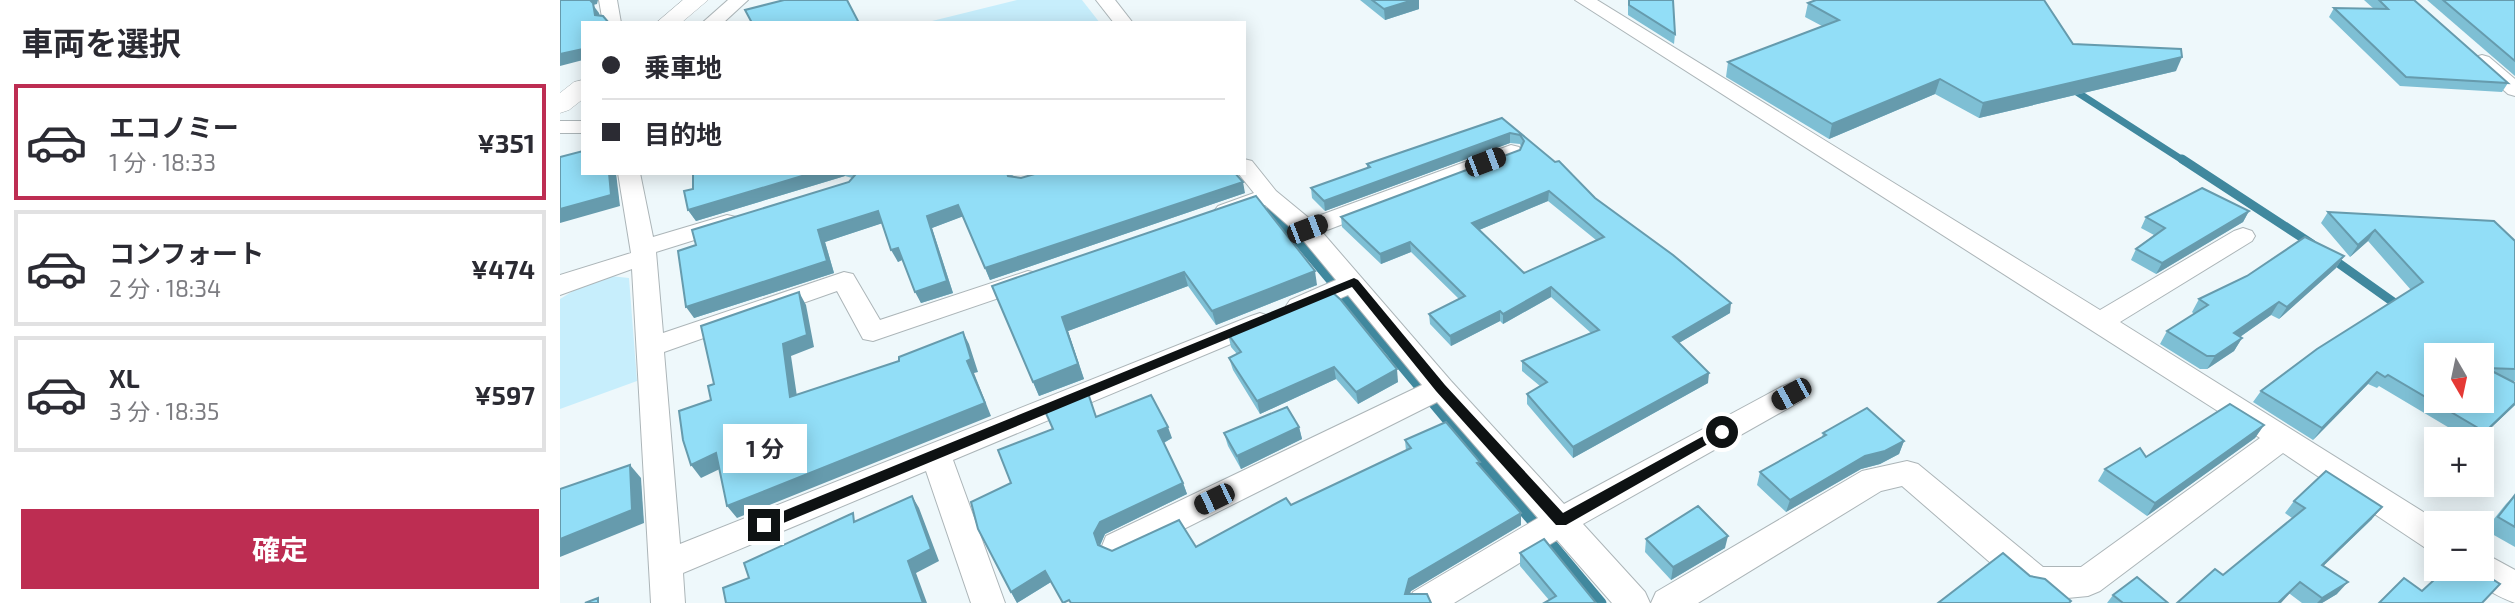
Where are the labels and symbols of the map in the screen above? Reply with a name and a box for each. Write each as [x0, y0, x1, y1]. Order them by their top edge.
car [1462, 145, 1509, 179]
car [1284, 212, 1331, 246]
north arrow [2424, 343, 2494, 413]
car [1768, 375, 1815, 413]
route start [1706, 416, 1738, 448]
callout: 1 分 [722, 424, 806, 472]
car [1191, 480, 1238, 518]
route end [748, 509, 780, 541]

